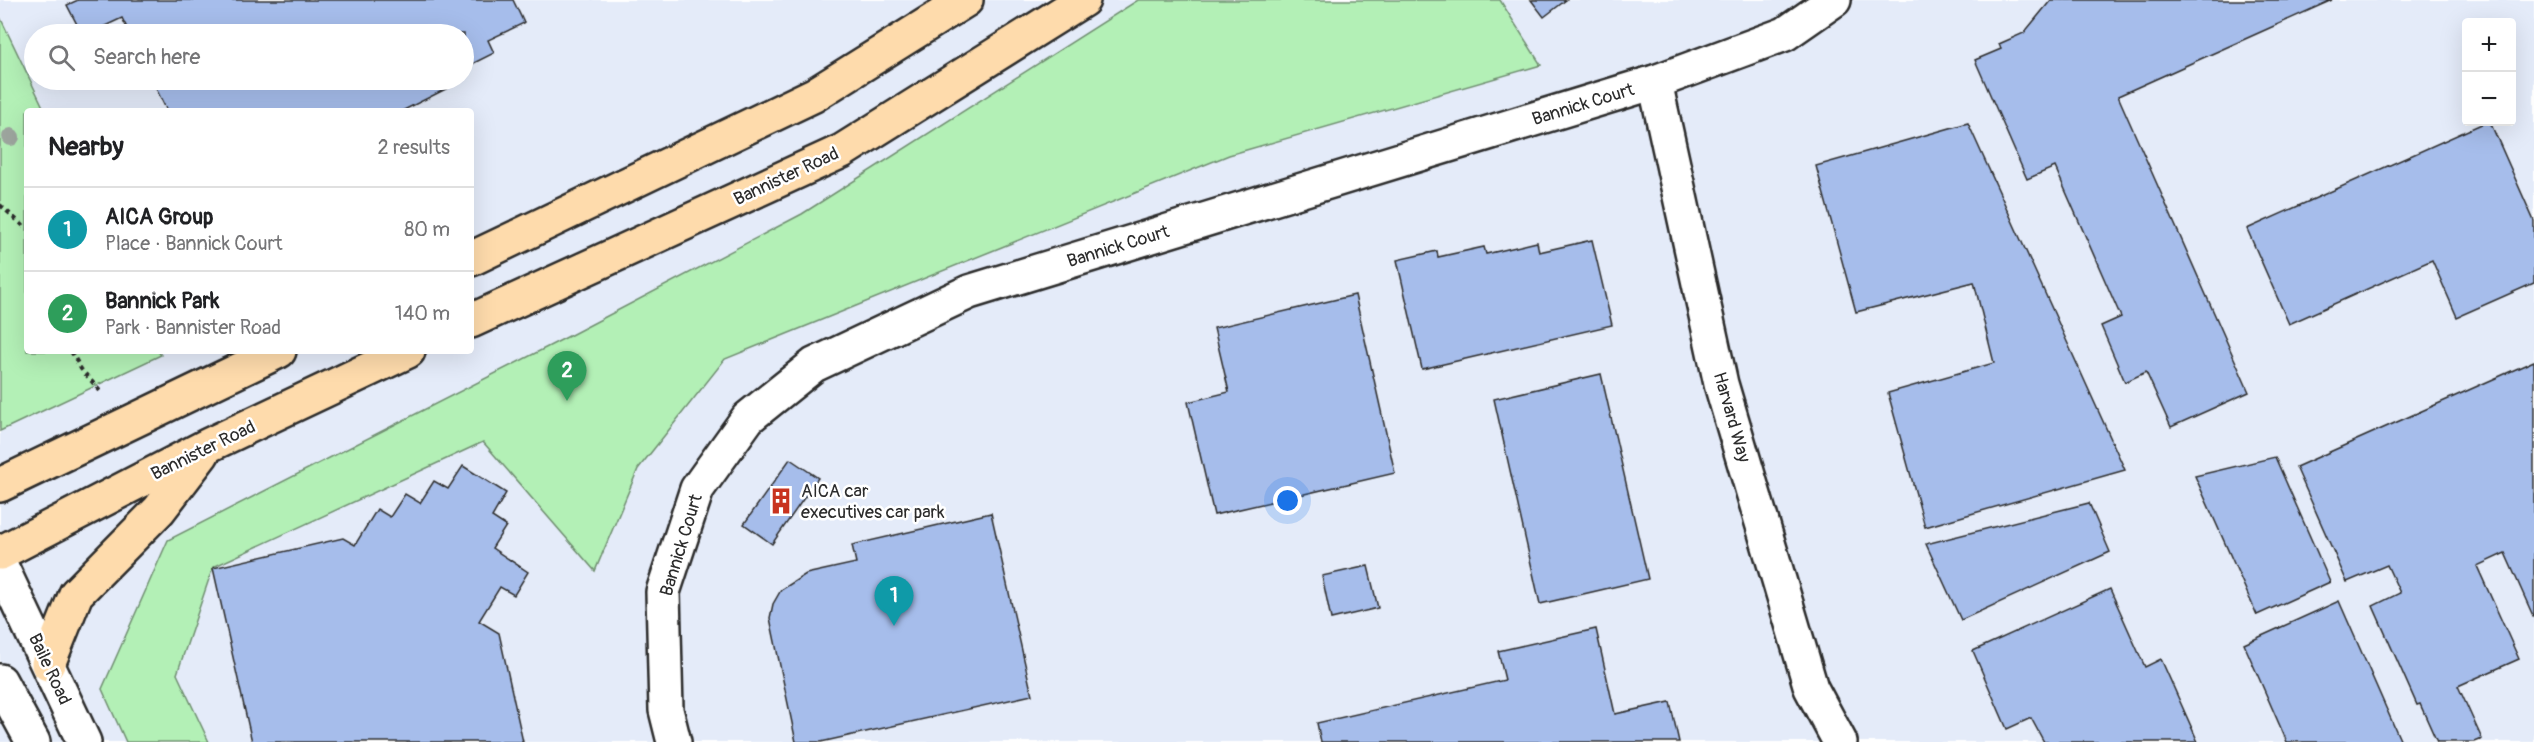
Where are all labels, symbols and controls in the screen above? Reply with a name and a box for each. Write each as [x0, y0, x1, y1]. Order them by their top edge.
map controls [2462, 18, 2516, 126]
button: + [2462, 18, 2516, 72]
search box [24, 24, 474, 90]
icon: search [45, 41, 78, 74]
text: Search here [93, 43, 200, 71]
button: − [2462, 72, 2516, 126]
street label: Bannick Court [1529, 78, 1638, 131]
text: Nearby [48, 131, 124, 163]
text: 2 results [378, 135, 450, 160]
street label: Bannister Road [730, 142, 842, 211]
text: AICA Group [105, 203, 213, 231]
text: 1 [64, 217, 71, 242]
text: 80 m [404, 217, 450, 242]
street label: Bannick Court [1064, 220, 1173, 273]
text: Place · Bannick Court [105, 231, 283, 256]
text: Bannick Park [105, 287, 220, 315]
text: 2 [62, 301, 73, 326]
text: 140 m [395, 301, 450, 326]
text: Park · Bannister Road [105, 315, 281, 340]
pin: 2 [548, 352, 586, 401]
street label: Harvard Way [1708, 369, 1755, 465]
street label: Bannister Road [147, 415, 259, 486]
place label: AICA car executives car park [801, 480, 945, 524]
building icon: AICA car executives car park [766, 486, 796, 516]
your location [1273, 486, 1302, 515]
street label: Bannick Court [655, 491, 708, 599]
pin: 1 [874, 576, 914, 626]
street label: Baile Road [23, 630, 76, 709]

